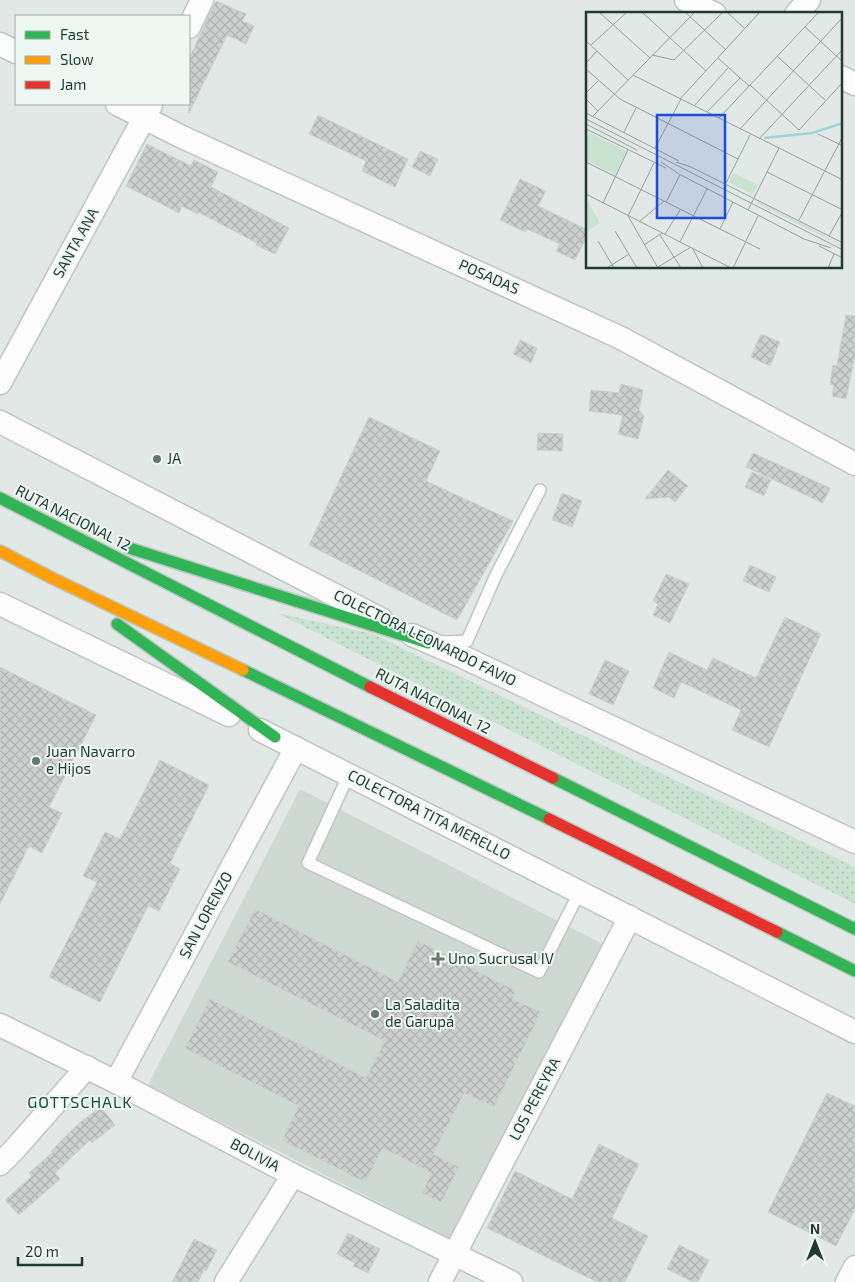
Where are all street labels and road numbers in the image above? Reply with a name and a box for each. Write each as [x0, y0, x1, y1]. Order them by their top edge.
street label: SANTA ANA [49, 204, 102, 281]
street label: POSADAS [456, 255, 522, 297]
street label: RUTA NACIONAL 12 [13, 480, 134, 554]
street label: COLECTORA LEONARDO FAVIO [331, 585, 520, 689]
street label: RUTA NACIONAL 12 [373, 663, 494, 737]
street label: COLECTORA TITA MERELLO [345, 765, 514, 863]
street label: SAN LORENZO [175, 868, 236, 961]
street label: LOS PEREYRA [505, 1053, 564, 1143]
street label: BOLIVIA [228, 1134, 284, 1175]

